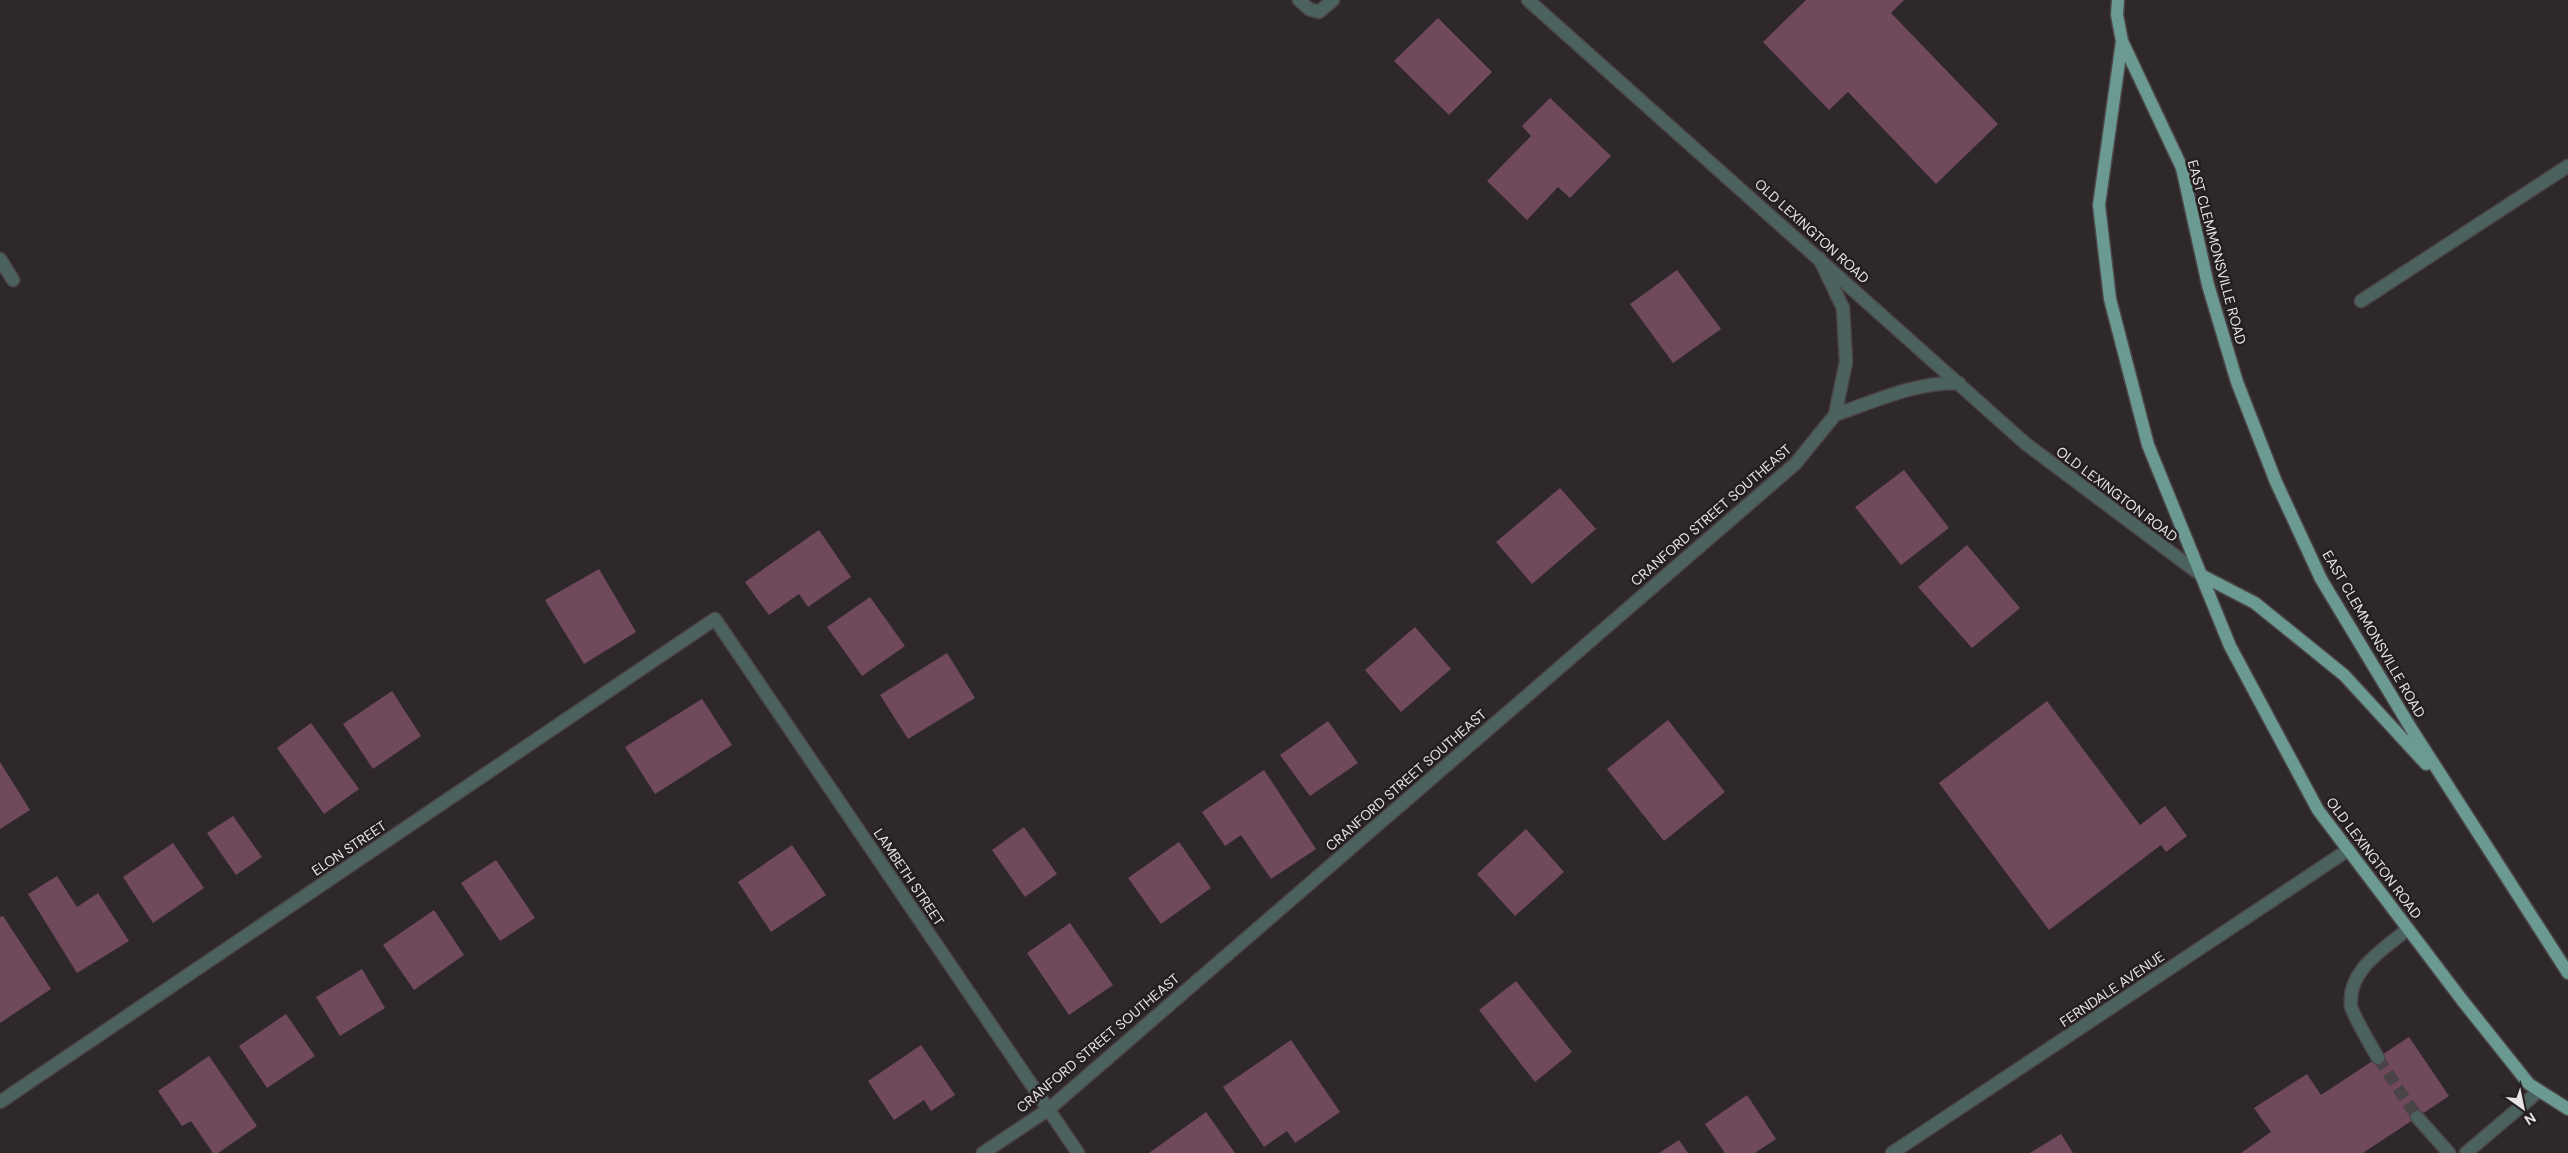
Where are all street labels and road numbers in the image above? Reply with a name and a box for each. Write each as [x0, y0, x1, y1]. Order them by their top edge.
street label: EAST CLEMMONSVILLE ROAD [2184, 158, 2250, 346]
street label: OLD LEXINGTON ROAD [1751, 175, 1873, 287]
street label: CRANFORD STREET SOUTHEAST [1627, 440, 1795, 590]
street label: OLD LEXINGTON ROAD [2053, 442, 2181, 546]
street label: EAST CLEMMONSVILLE ROAD [2319, 547, 2429, 721]
street label: CRANFORD STREET SOUTHEAST [1322, 705, 1490, 855]
street label: OLD LEXINGTON ROAD [2322, 794, 2426, 922]
street label: ELON STREET [308, 816, 390, 880]
street label: LAMBETH STREET [870, 825, 948, 929]
street label: FERNDALE AVENUE [2056, 947, 2168, 1031]
street label: CRANFORD STREET SOUTHEAST [1013, 969, 1183, 1116]

